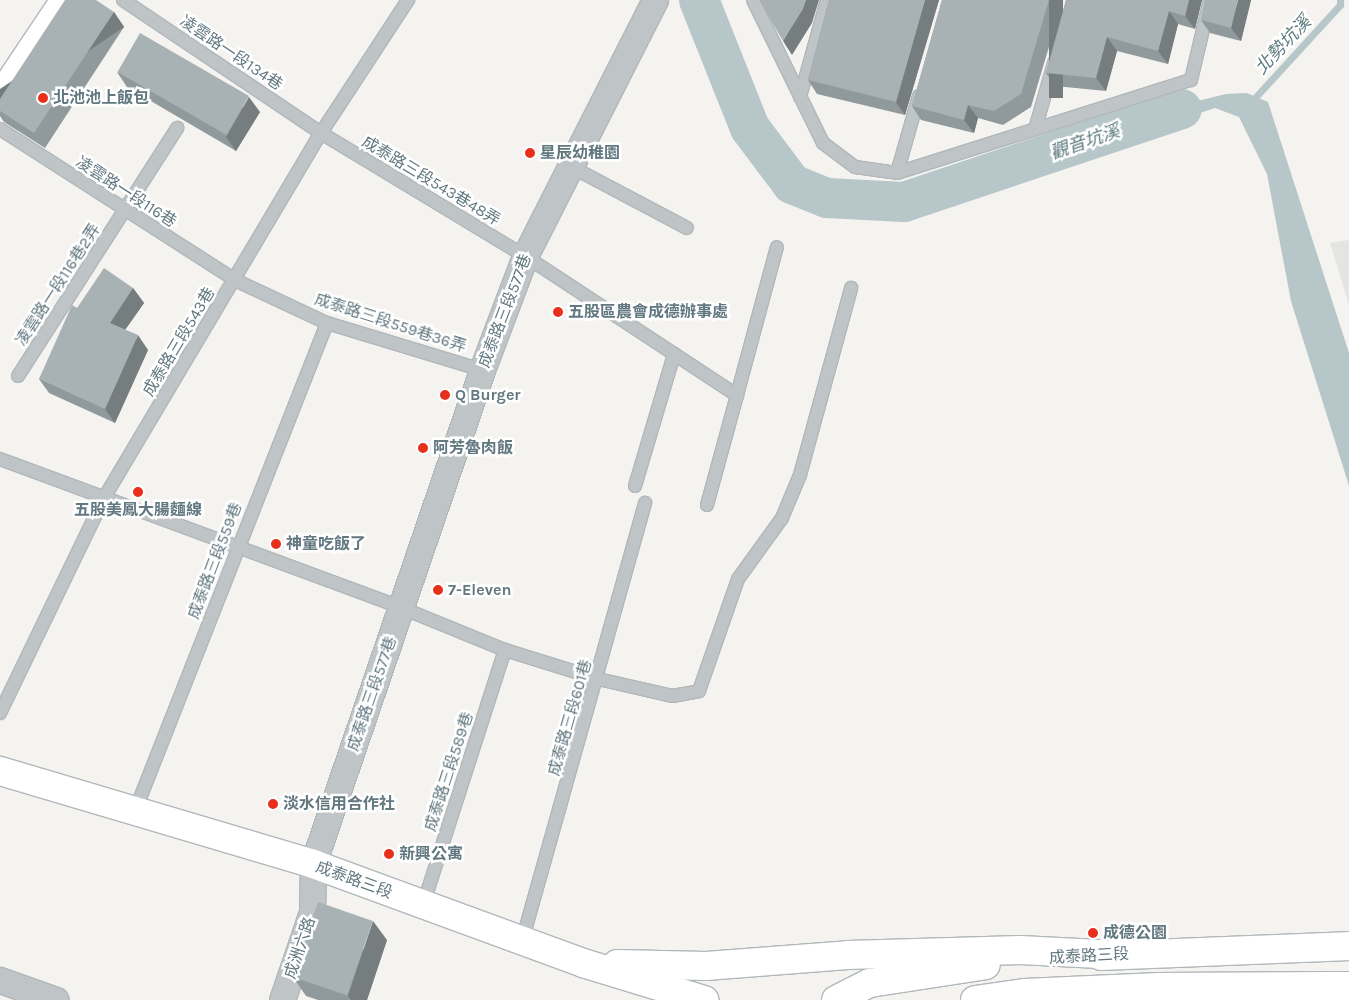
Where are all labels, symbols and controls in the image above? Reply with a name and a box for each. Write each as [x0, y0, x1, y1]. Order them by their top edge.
water label: 北勢坑溪 [1251, 11, 1315, 79]
street label: 凌雲路一段134巷 [176, 12, 286, 94]
place label: 北池池上飯包 [53, 88, 149, 108]
marker: 北池池上飯包 [37, 92, 49, 104]
water label: 觀音坑溪 [1047, 120, 1123, 164]
street label: 成泰路三段543巷48弄 [358, 132, 504, 230]
place label: 星辰幼稚園 [540, 143, 620, 163]
marker: 星辰幼稚園 [524, 147, 536, 159]
street label: 凌雲路一段116巷 [72, 152, 180, 232]
street label: 凌雲路一段116巷2弄 [12, 221, 104, 349]
street label: 成泰路三段577巷 [475, 252, 535, 370]
street label: 成泰路三段543巷 [139, 284, 219, 400]
street label: 成泰路三段559巷36弄 [312, 289, 468, 357]
place label: 五股區農會成德辦事處 [568, 302, 728, 322]
marker: 五股區農會成德辦事處 [552, 306, 564, 318]
place label: Q Burger [455, 385, 521, 405]
marker: Q Burger [439, 389, 451, 401]
place label: 阿芳魯肉飯 [433, 438, 513, 458]
marker: 阿芳魯肉飯 [417, 442, 429, 454]
marker: 五股美鳳大腸麵線 [132, 486, 144, 498]
place label: 五股美鳳大腸麵線 [74, 500, 202, 520]
street label: 成泰路三段559巷 [184, 500, 246, 622]
place label: 神童吃飯了 [286, 534, 366, 554]
marker: 神童吃飯了 [270, 538, 282, 550]
place label: 7-Eleven [448, 580, 511, 600]
marker: 7-Eleven [432, 584, 444, 596]
street label: 成泰路三段577巷 [343, 634, 401, 754]
street label: 成泰路三段601巷 [544, 658, 596, 778]
street label: 成泰路三段589巷 [421, 710, 477, 834]
place label: 淡水信用合作社 [283, 794, 395, 814]
marker: 淡水信用合作社 [267, 798, 279, 810]
place label: 新興公寓 [399, 844, 463, 864]
marker: 新興公寓 [383, 848, 395, 860]
street label: 成泰路三段 [313, 857, 395, 903]
street label: 成洲六路 [281, 915, 319, 981]
place label: 成德公園 [1103, 923, 1167, 943]
marker: 成德公園 [1087, 927, 1099, 939]
street label: 成泰路三段 [1049, 944, 1129, 968]

